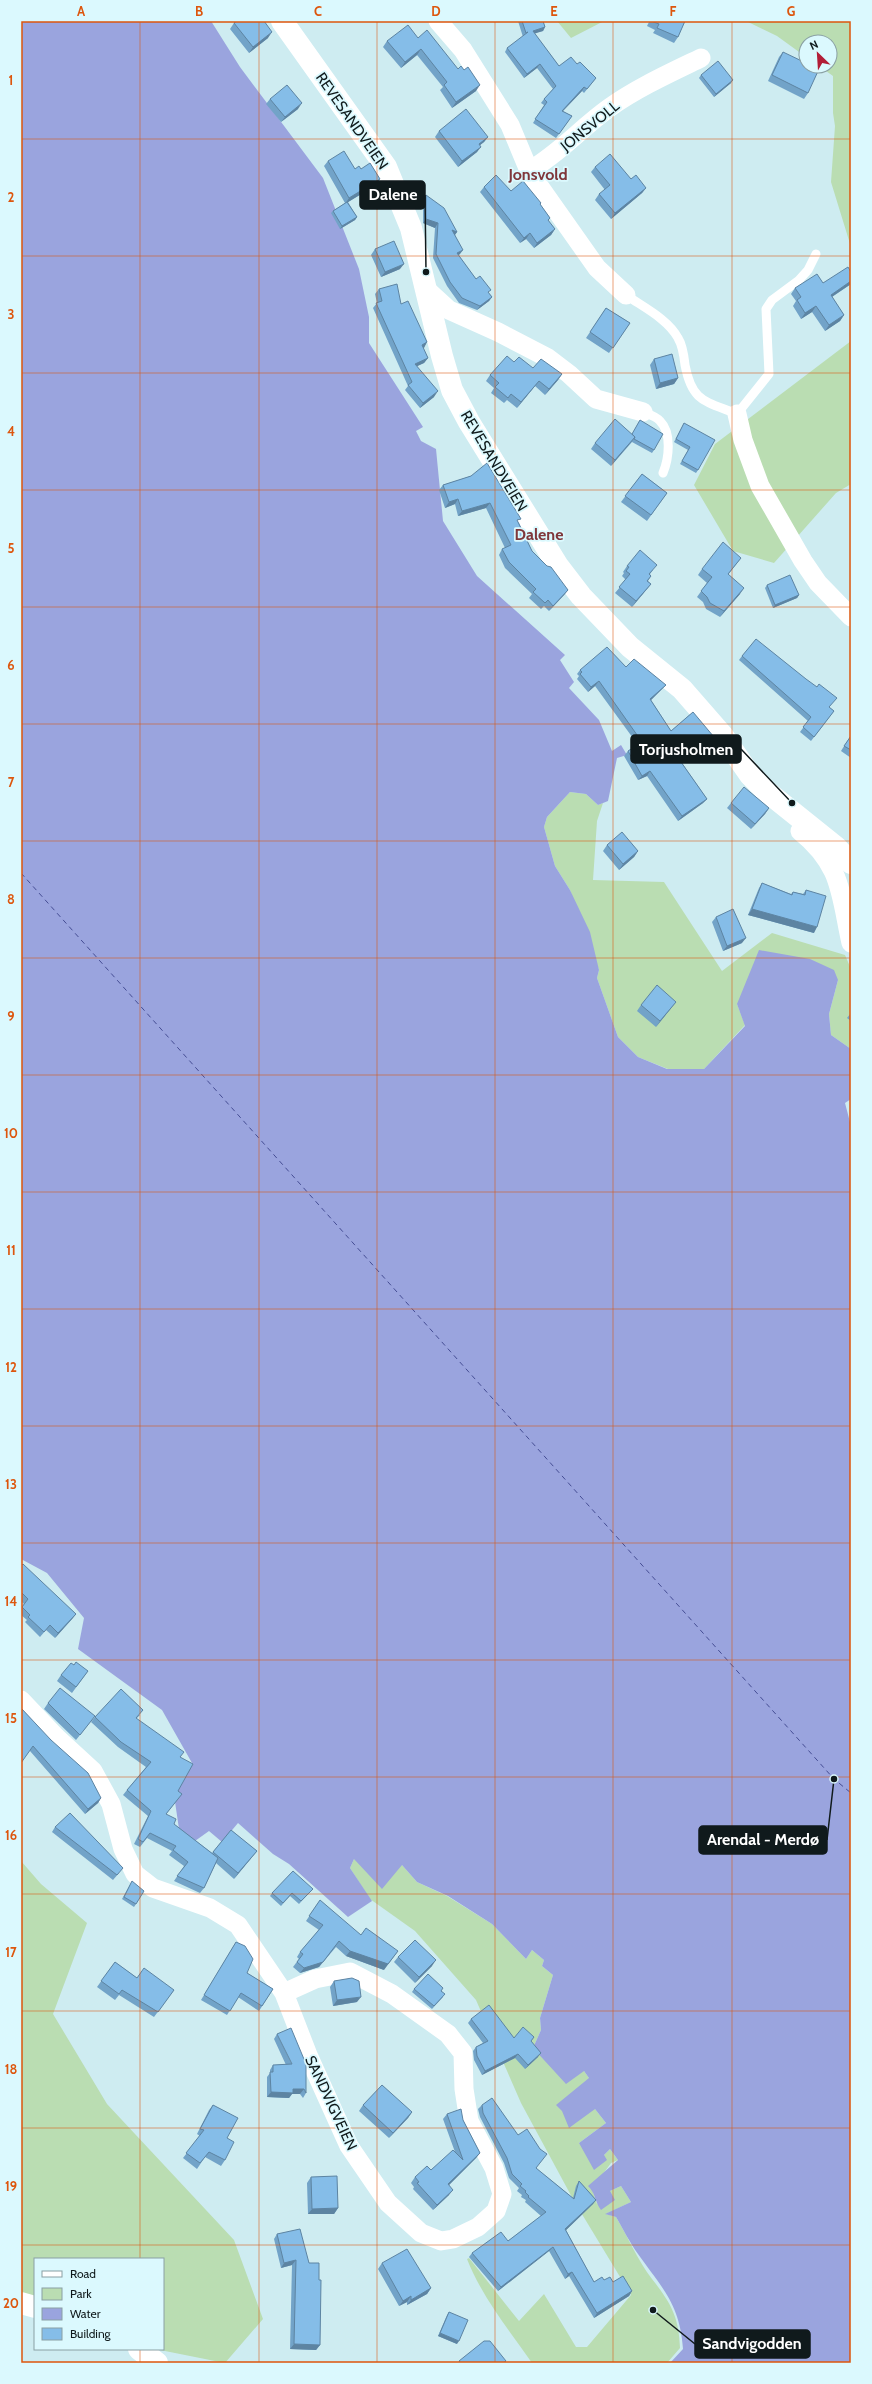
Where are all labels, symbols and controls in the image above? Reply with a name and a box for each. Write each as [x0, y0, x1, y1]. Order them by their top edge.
text: A [77, 3, 86, 19]
text: B [195, 3, 203, 19]
text: C [314, 3, 322, 19]
text: D [431, 3, 441, 19]
text: E [550, 3, 558, 19]
text: F [670, 3, 677, 19]
text: G [787, 3, 796, 19]
north arrow [798, 34, 838, 74]
text: N [807, 37, 820, 53]
street label: REVESANDVEIEN [312, 69, 392, 173]
text: 1 [9, 72, 13, 88]
street label: JONSVOLL [556, 97, 623, 156]
district label: Jonsvold [507, 165, 568, 184]
callout: Dalene [360, 181, 425, 209]
text: Dalene [369, 185, 417, 204]
text: 2 [8, 189, 15, 205]
text: 3 [7, 306, 15, 322]
street label: REVESANDVEIEN [457, 407, 531, 515]
text: 4 [7, 423, 15, 439]
district label: Dalene [515, 525, 563, 544]
text: 5 [8, 540, 15, 556]
text: 6 [7, 657, 15, 673]
callout: Torjusholmen [631, 735, 741, 763]
text: Torjusholmen [639, 740, 733, 759]
text: 7 [8, 774, 15, 790]
text: 8 [7, 891, 15, 907]
text: 9 [7, 1008, 15, 1024]
text: 10 [4, 1125, 18, 1141]
text: 11 [6, 1242, 16, 1258]
text: 12 [5, 1359, 17, 1375]
text: 13 [5, 1476, 17, 1492]
text: 14 [5, 1593, 17, 1609]
text: 15 [5, 1710, 17, 1726]
callout: Arendal - Merdø [699, 1826, 827, 1854]
text: 16 [5, 1827, 17, 1843]
text: Arendal - Merdø [707, 1830, 819, 1849]
text: 17 [5, 1944, 17, 1960]
street label: SANDVIGVEIEN [301, 2053, 361, 2153]
text: 18 [5, 2061, 17, 2077]
text: 19 [5, 2178, 17, 2194]
legend [34, 2258, 164, 2350]
text: Road [70, 2266, 96, 2281]
text: Park [70, 2286, 92, 2301]
text: 20 [3, 2295, 19, 2311]
text: Water [70, 2306, 101, 2321]
text: Building [70, 2326, 112, 2341]
callout: Sandvigodden [695, 2330, 810, 2358]
text: Sandvigodden [702, 2334, 802, 2353]

